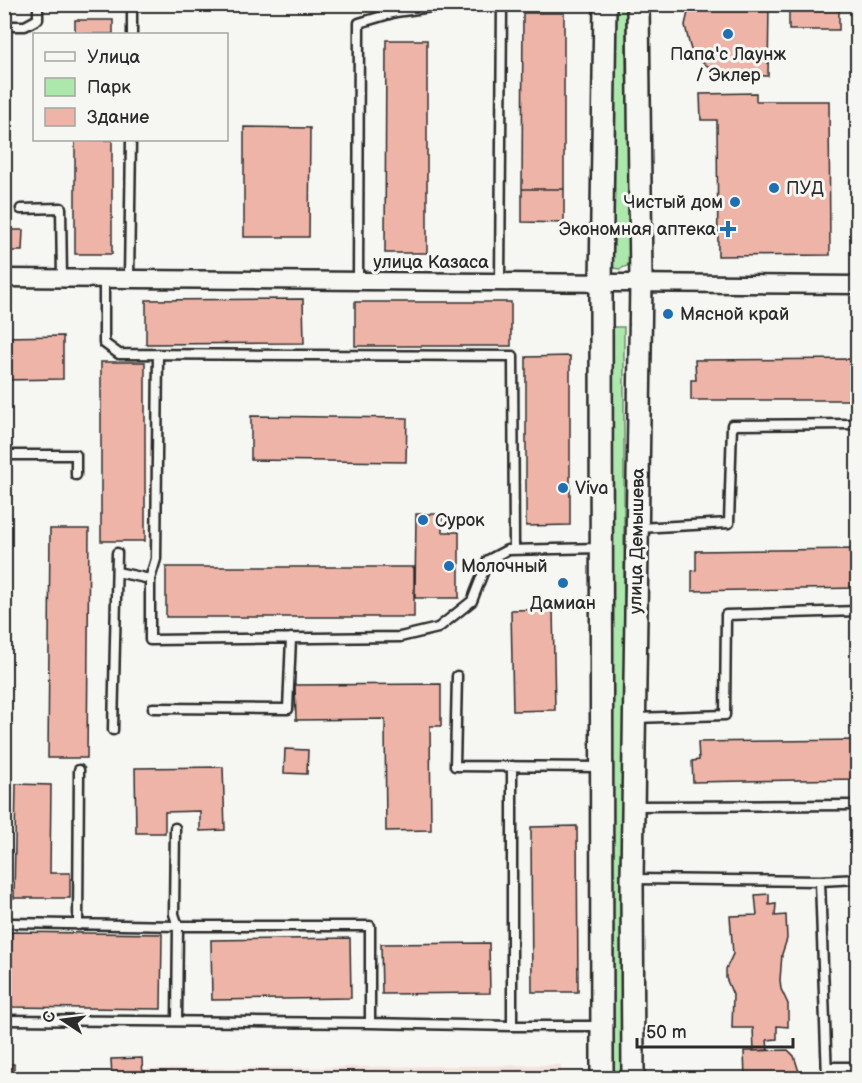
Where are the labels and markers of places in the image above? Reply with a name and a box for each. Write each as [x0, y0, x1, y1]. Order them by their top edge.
marker: Папа'с Лаунж / Эклер [721, 27, 735, 41]
place label: Папа'с Лаунж / Эклер [670, 44, 786, 86]
place label: ПУД [786, 178, 824, 199]
marker: ПУД [767, 181, 781, 195]
place label: Чистый дом [623, 192, 723, 213]
marker: Чистый дом [728, 195, 742, 209]
place label: Экономная аптека [559, 219, 716, 240]
marker: Экономная аптека [721, 222, 735, 236]
place label: Мясной край [680, 304, 789, 325]
marker: Мясной край [661, 307, 675, 321]
place label: Viva [575, 478, 608, 499]
marker: Viva [556, 481, 570, 495]
place label: Сурок [435, 510, 485, 531]
marker: Сурок [416, 513, 430, 527]
place label: Молочный [461, 556, 548, 577]
marker: Молочный [442, 559, 456, 573]
marker: Дамиан [556, 576, 570, 590]
place label: Дамиан [530, 593, 596, 614]

